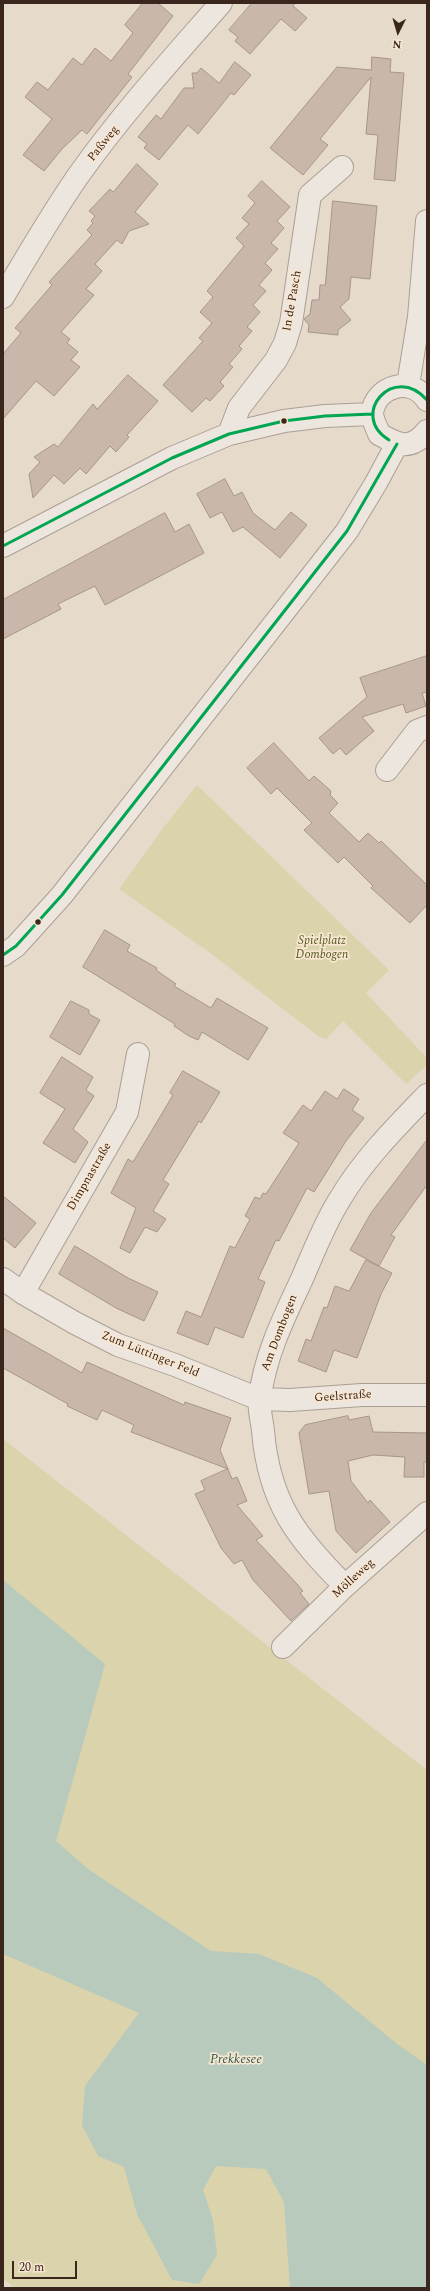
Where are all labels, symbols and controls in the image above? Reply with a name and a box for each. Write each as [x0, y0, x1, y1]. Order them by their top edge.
north arrow [378, 12, 418, 52]
text: N [392, 36, 402, 53]
street label: Paßweg [85, 123, 123, 165]
street label: In de Pasch [281, 270, 305, 332]
unlabelled marker [279, 416, 289, 426]
unlabelled marker [33, 917, 43, 927]
park label: Spielplatz Dombogen [296, 935, 348, 963]
street label: Dimpnastraße [65, 1140, 115, 1214]
street label: Am Dombogen [259, 1293, 301, 1373]
street label: Zum Lüttinger Feld [99, 1329, 201, 1381]
street label: Geelstraße [314, 1388, 372, 1406]
street label: Mölleweg [330, 1556, 378, 1602]
water label: Prekkesee [210, 2052, 262, 2068]
scale bar [14, 2253, 79, 2279]
text: 20 m [19, 2258, 44, 2277]

